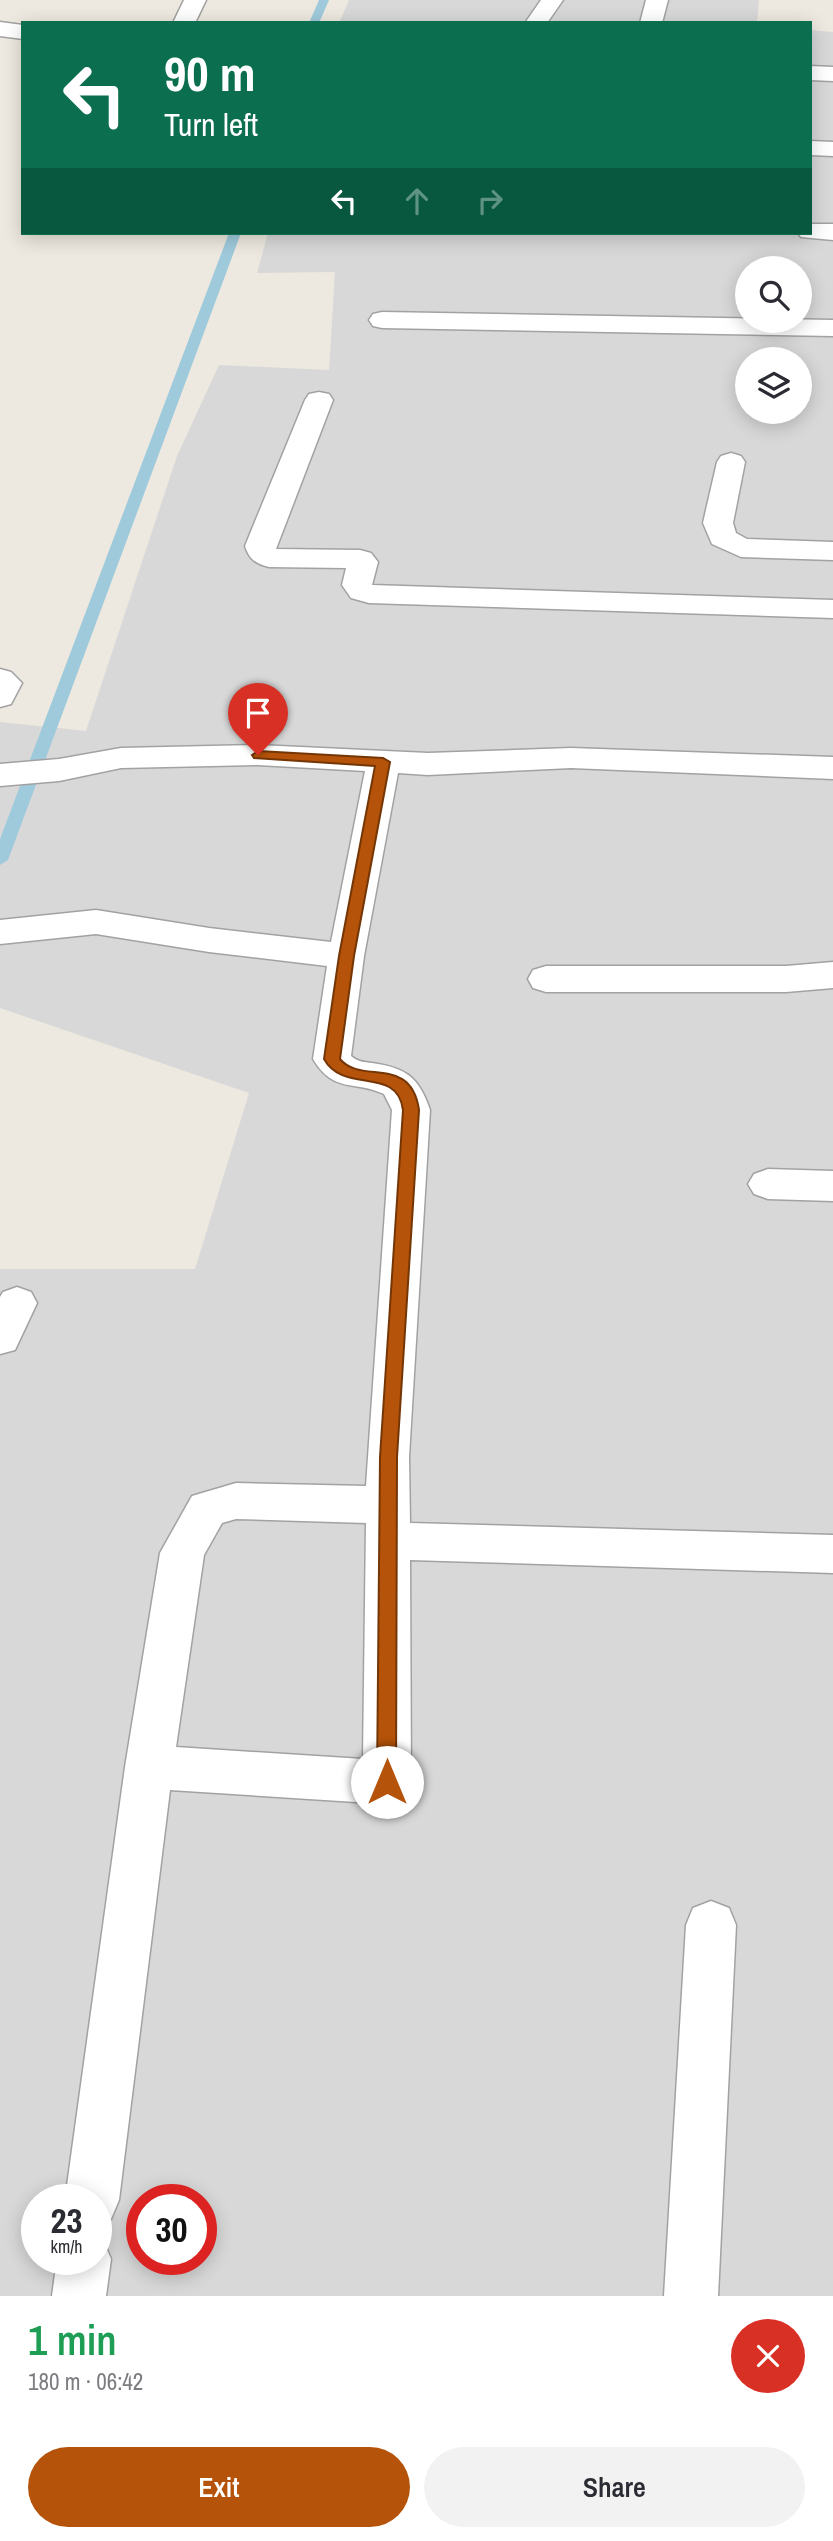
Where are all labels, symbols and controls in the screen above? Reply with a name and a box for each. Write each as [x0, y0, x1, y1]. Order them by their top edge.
text: 90 m [164, 40, 256, 106]
icon: left [49, 49, 140, 140]
text: Turn left [164, 103, 258, 146]
icon: left [325, 182, 363, 220]
icon: ahead [398, 182, 436, 220]
icon: right [471, 182, 509, 220]
map controls [735, 256, 812, 424]
button: search [735, 256, 812, 333]
button: layers [735, 347, 812, 424]
pin [228, 683, 288, 755]
icon: arrive [239, 694, 277, 732]
position arrow [350, 1745, 424, 1819]
speed limit sign: 30 [126, 2184, 217, 2275]
text: 23 [51, 2197, 82, 2244]
text: km/h [51, 2234, 83, 2259]
text: 1 min [28, 2312, 117, 2368]
button: close [731, 2319, 805, 2393]
text: 180 m · 06:42 [28, 2366, 143, 2397]
button: Exit [28, 2447, 410, 2527]
button: Share [424, 2447, 805, 2527]

